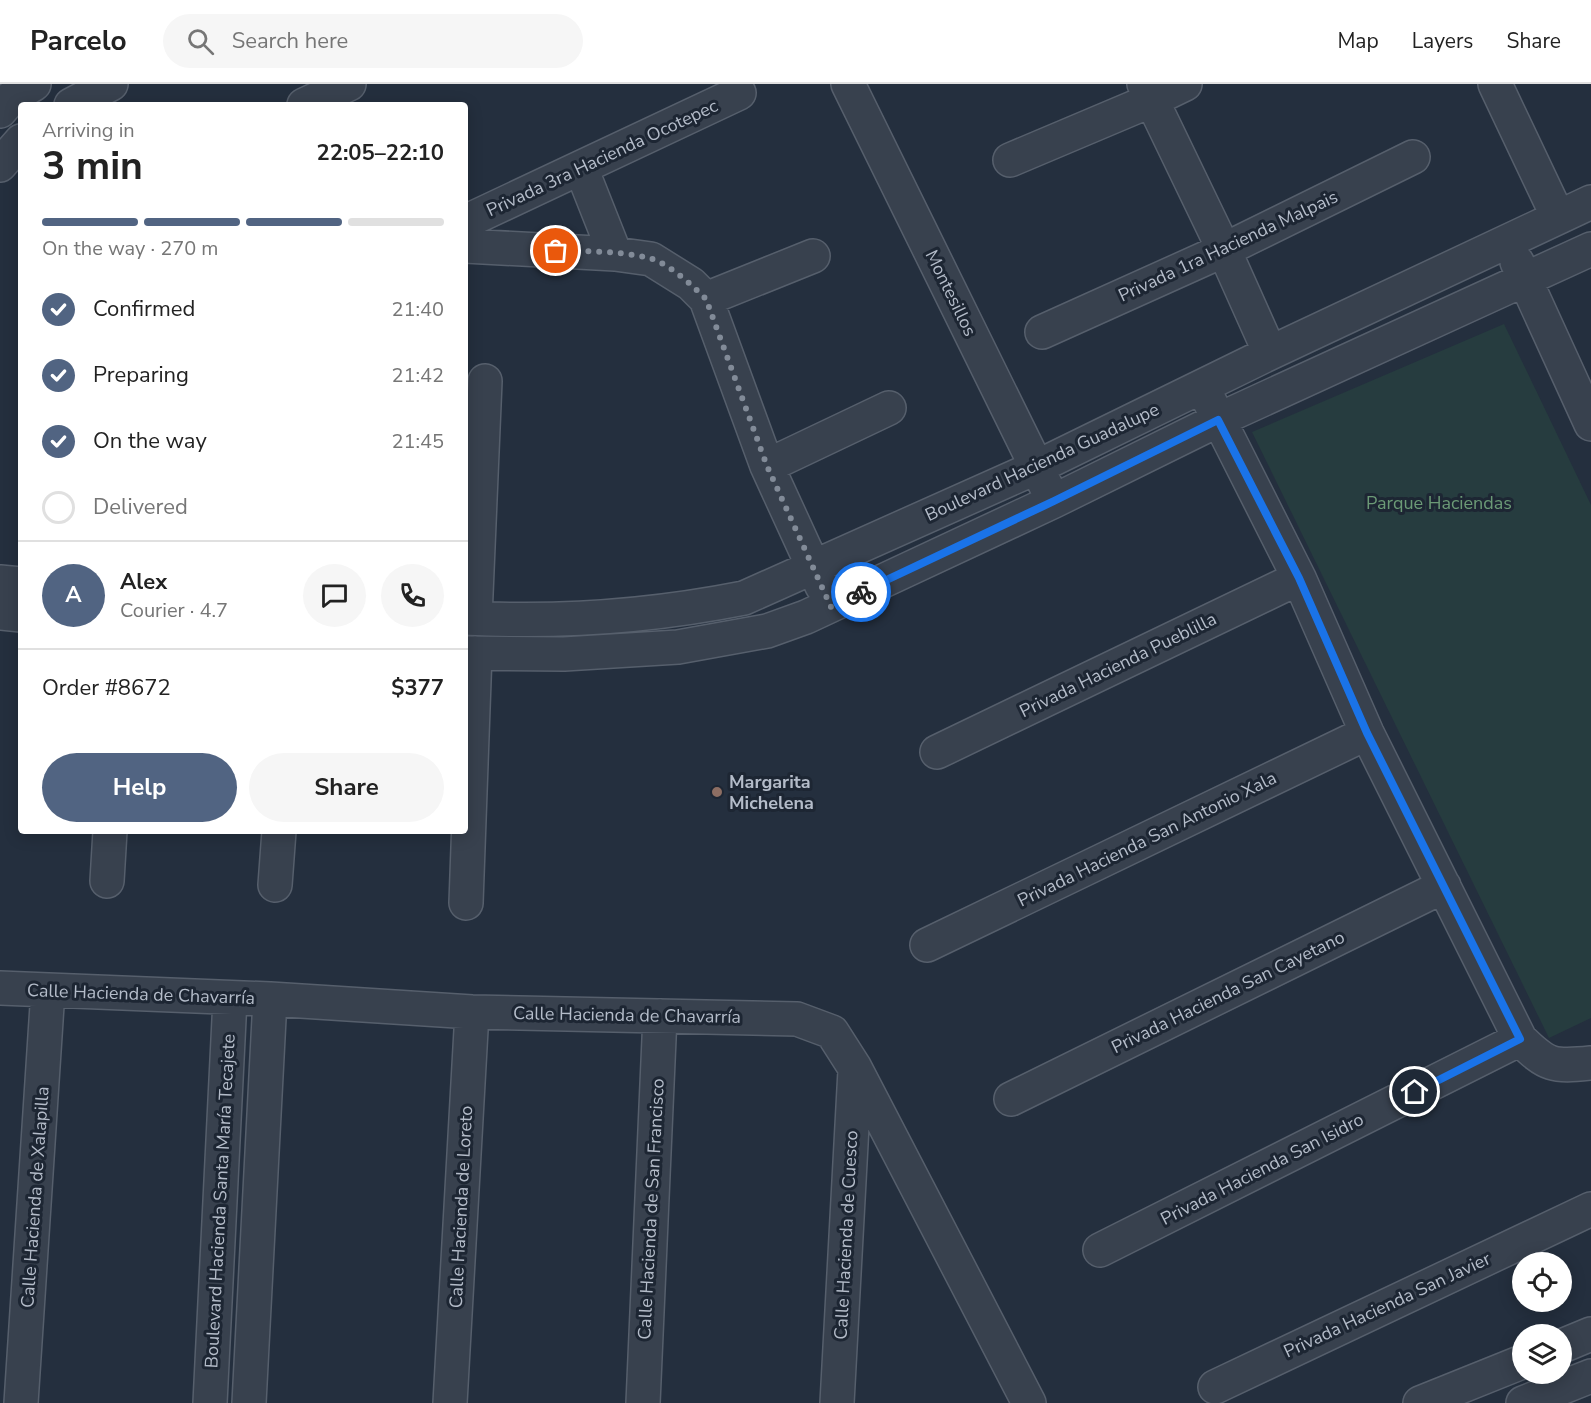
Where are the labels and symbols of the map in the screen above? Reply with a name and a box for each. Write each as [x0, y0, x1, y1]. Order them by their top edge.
street label: Privada 3ra Hacienda Ocotepec [482, 94, 722, 222]
street label: Privada 1ra Hacienda Malpais [1114, 184, 1342, 308]
pin [530, 225, 581, 276]
street label: Montesillos [920, 246, 982, 340]
street label: Boulevard Hacienda Guadalupe [921, 397, 1163, 527]
park label: Parque Haciendas [1366, 491, 1512, 515]
courier [831, 562, 891, 622]
street label: Privada Hacienda Pueblilla [1015, 607, 1221, 723]
street label: Privada Hacienda San Antonio Xala [1013, 766, 1281, 912]
place label: Margarita Michelena [729, 770, 814, 815]
marker: Margarita Michelena [710, 785, 724, 799]
street label: Privada Hacienda San Cayetano [1107, 925, 1349, 1059]
street label: Calle Hacienda de Chavarría [27, 978, 255, 1010]
street label: Calle Hacienda de Chavarría [513, 1001, 741, 1029]
street label: Boulevard Hacienda Santa María Tecajete [199, 1033, 241, 1369]
pin [1389, 1066, 1440, 1117]
street label: Calle Hacienda de San Francisco [632, 1078, 670, 1340]
street label: Calle Hacienda de Xalapilla [15, 1085, 55, 1309]
street label: Calle Hacienda de Loreto [444, 1105, 478, 1309]
street label: Privada Hacienda San Isidro [1156, 1107, 1368, 1231]
street label: Calle Hacienda de Cuesco [829, 1130, 863, 1340]
street label: Privada Hacienda San Javier [1280, 1246, 1495, 1364]

